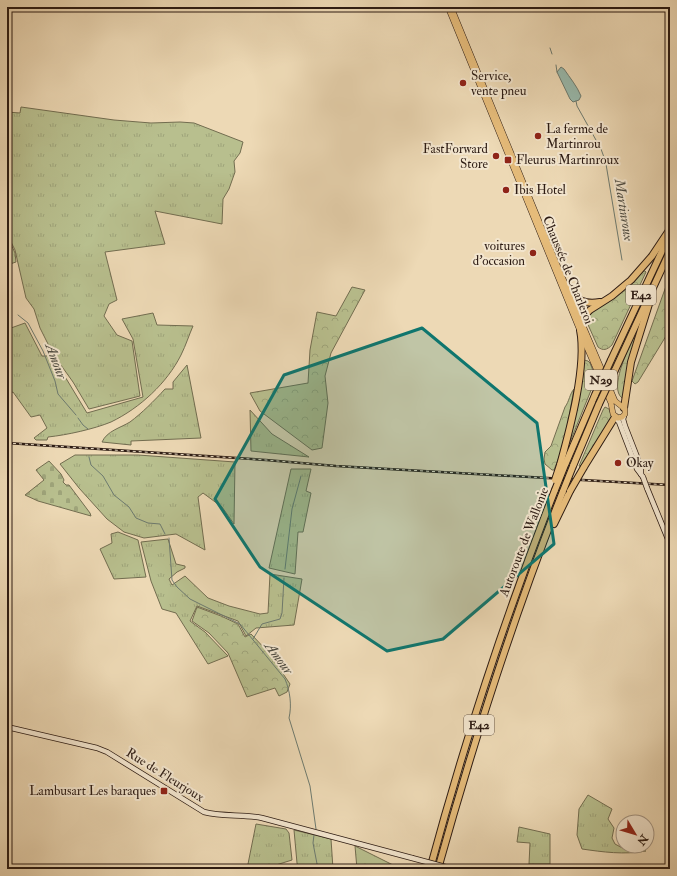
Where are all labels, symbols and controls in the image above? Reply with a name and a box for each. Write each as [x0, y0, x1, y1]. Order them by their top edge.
place label: Service, vente pneu [470, 68, 527, 100]
marker: Service, vente pneu [458, 78, 468, 88]
place label: La ferme de Martinrou [546, 121, 609, 152]
marker: La ferme de Martinrou [533, 131, 543, 141]
place label: FastForward Store [423, 141, 489, 172]
marker: FastForward Store [491, 151, 501, 161]
place label: Fleurus Martinroux [516, 152, 619, 168]
marker: Fleurus Martinroux [503, 155, 513, 165]
water label: Martinroux [611, 177, 637, 242]
place label: Ibis Hotel [514, 182, 567, 198]
marker: Ibis Hotel [501, 185, 511, 195]
street label: Chaussée de Charleroi [539, 214, 597, 327]
place label: voitures d'occasion [473, 238, 526, 269]
marker: voitures d'occasion [528, 248, 538, 258]
road number: E42 [626, 285, 656, 305]
water label: Amour [41, 339, 71, 382]
road number: N29 [585, 370, 617, 390]
place label: Okay [626, 455, 654, 472]
marker: Okay [613, 458, 623, 468]
street label: Autoroute de Wallonie [495, 485, 552, 600]
water label: Amour [260, 637, 297, 678]
road number: E42 [464, 715, 494, 735]
street label: Rue de Fleurjoux [123, 745, 207, 805]
place label: Lambusart Les baraques [29, 783, 157, 799]
marker: Lambusart Les baraques [159, 786, 169, 796]
north arrow [615, 814, 655, 854]
text: N [634, 831, 651, 849]

